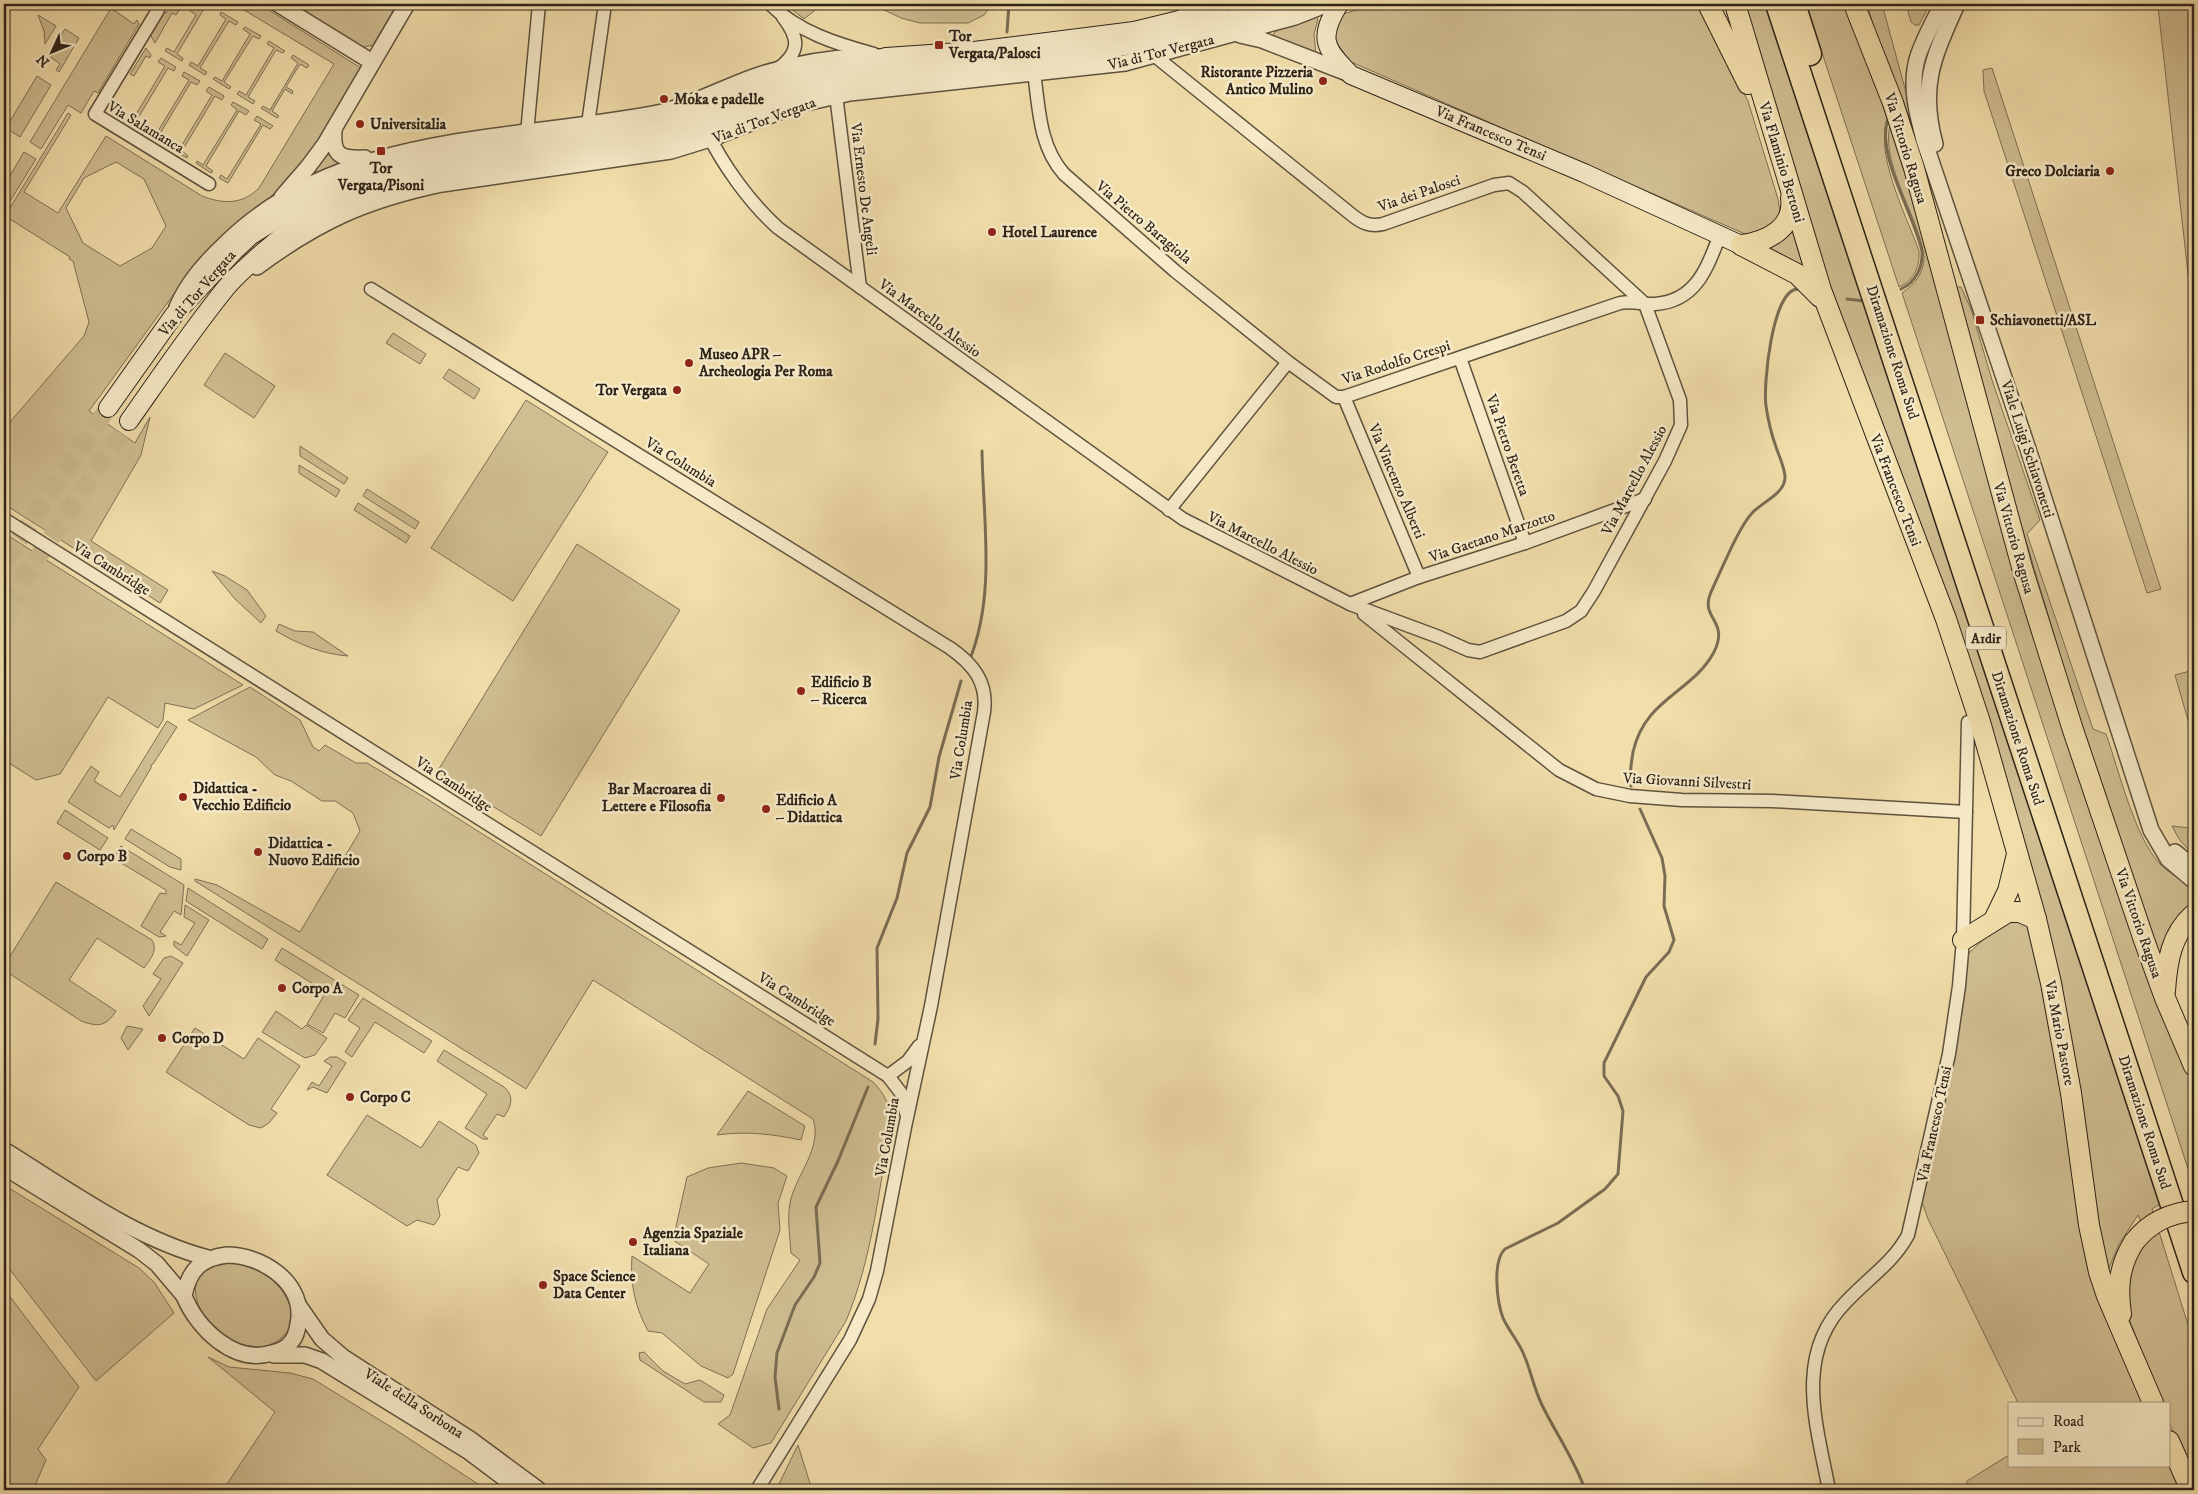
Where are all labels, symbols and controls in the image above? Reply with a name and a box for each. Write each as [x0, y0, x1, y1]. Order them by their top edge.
place label: Tor Vergata/Palosci [948, 27, 1041, 63]
north arrow [28, 28, 78, 78]
street label: Via di Tor Vergata [1105, 30, 1217, 75]
marker: Tor Vergata/Palosci [933, 39, 945, 51]
text: N [33, 50, 54, 71]
place label: Ristorante Pizzeria Antico Mulino [1201, 63, 1314, 99]
marker: Ristorante Pizzeria Antico Mulino [1317, 75, 1329, 87]
street label: Via Vittorio Ragusa [1879, 89, 1932, 207]
place label: Moka e padelle [674, 90, 765, 109]
marker: Moka e padelle [658, 93, 670, 105]
street label: Via di Tor Vergata [709, 93, 819, 148]
street label: Via Salamanca [103, 97, 188, 158]
street label: Via Flaminio Bertoni [1754, 98, 1809, 225]
street label: Via Francesco Tensi [1432, 101, 1549, 165]
place label: Universitalia [370, 115, 447, 134]
marker: Universitalia [354, 118, 366, 130]
street label: Via Ernesto De Angeli [846, 121, 881, 256]
marker: Tor Vergata/Pisoni [375, 145, 387, 157]
place label: Tor Vergata/Pisoni [337, 159, 424, 195]
place label: Greco Dolciaria [2005, 162, 2101, 181]
marker: Greco Dolciaria [2104, 165, 2116, 177]
street label: Via dei Palosci [1375, 170, 1463, 217]
street label: Via Pietro Baragiola [1091, 176, 1196, 269]
place label: Hotel Laurence [1002, 223, 1098, 242]
marker: Hotel Laurence [986, 226, 998, 238]
street label: Via di Tor Vergata [154, 246, 241, 341]
street label: Via Marcello Alessio [874, 274, 985, 362]
street label: Diramazione Roma Sud [1862, 283, 1923, 422]
place label: Schiavonetti/ASL [1990, 311, 2096, 330]
marker: Schiavonetti/ASL [1974, 314, 1986, 326]
street label: Via Rodolfo Crespi [1339, 336, 1453, 389]
place label: Museo APR – Archeologia Per Roma [698, 345, 833, 381]
marker: Museo APR – Archeologia Per Roma [683, 357, 695, 369]
street label: Viale Luigi Schiavonetti [1996, 377, 2059, 520]
place label: Tor Vergata [595, 381, 668, 400]
marker: Tor Vergata [671, 384, 683, 396]
street label: Via Pietro Beretta [1481, 391, 1534, 499]
street label: Via Vincenzo Alberti [1363, 420, 1429, 542]
street label: Via Marcello Alessio [1597, 422, 1671, 539]
street label: Via Francesco Tensi [1865, 431, 1926, 549]
street label: Via Columbia [641, 433, 720, 492]
street label: Via Vittorio Ragusa [1988, 479, 2039, 597]
street label: Via Gaetano Marzotto [1426, 506, 1558, 567]
street label: Via Marcello Alessio [1203, 507, 1321, 580]
street label: Via Cambridge [69, 537, 154, 600]
road number: A1dir [1966, 626, 2006, 650]
street label: Diramazione Roma Sud [1987, 669, 2048, 808]
place label: Edificio B – Ricerca [810, 673, 872, 709]
marker: Edificio B – Ricerca [795, 685, 807, 697]
street label: Via Columbia [946, 698, 977, 782]
street label: Via Cambridge [411, 752, 496, 816]
street label: Via Giovanni Silvestri [1621, 769, 1752, 794]
place label: Didattica - Vecchio Edificio [192, 779, 292, 815]
place label: Bar Macroarea di Lettere e Filosofia [602, 780, 712, 816]
marker: Didattica - Vecchio Edificio [177, 791, 189, 803]
place label: Edificio A – Didattica [775, 791, 843, 827]
marker: Bar Macroarea di Lettere e Filosofia [715, 792, 727, 804]
marker: Edificio A – Didattica [760, 803, 772, 815]
place label: Didattica - Nuovo Edificio [268, 834, 360, 870]
marker: Didattica - Nuovo Edificio [252, 846, 264, 858]
place label: Corpo B [77, 847, 127, 866]
marker: Corpo B [61, 850, 73, 862]
street label: Via Vittorio Ragusa [2110, 865, 2166, 981]
street label: Via Cambridge [754, 968, 839, 1031]
street label: Via Mario Pastore [2040, 978, 2079, 1087]
place label: Corpo A [292, 979, 343, 998]
marker: Corpo A [276, 982, 288, 994]
place label: Corpo D [172, 1029, 224, 1048]
marker: Corpo D [156, 1032, 168, 1044]
street label: Diramazione Roma Sud [2114, 1053, 2175, 1192]
street label: Via Francesco Tensi [1913, 1064, 1956, 1185]
place label: Corpo C [360, 1088, 411, 1107]
marker: Corpo C [344, 1091, 356, 1103]
street label: Via Columbia [871, 1095, 904, 1179]
place label: Agenzia Spaziale Italiana [642, 1224, 744, 1260]
marker: Agenzia Spaziale Italiana [627, 1236, 639, 1248]
place label: Space Science Data Center [553, 1267, 636, 1303]
marker: Space Science Data Center [537, 1279, 549, 1291]
street label: Viale della Sorbona [359, 1364, 468, 1443]
legend [2008, 1402, 2170, 1466]
text: Road [2053, 1412, 2085, 1431]
text: Park [2053, 1438, 2082, 1457]

